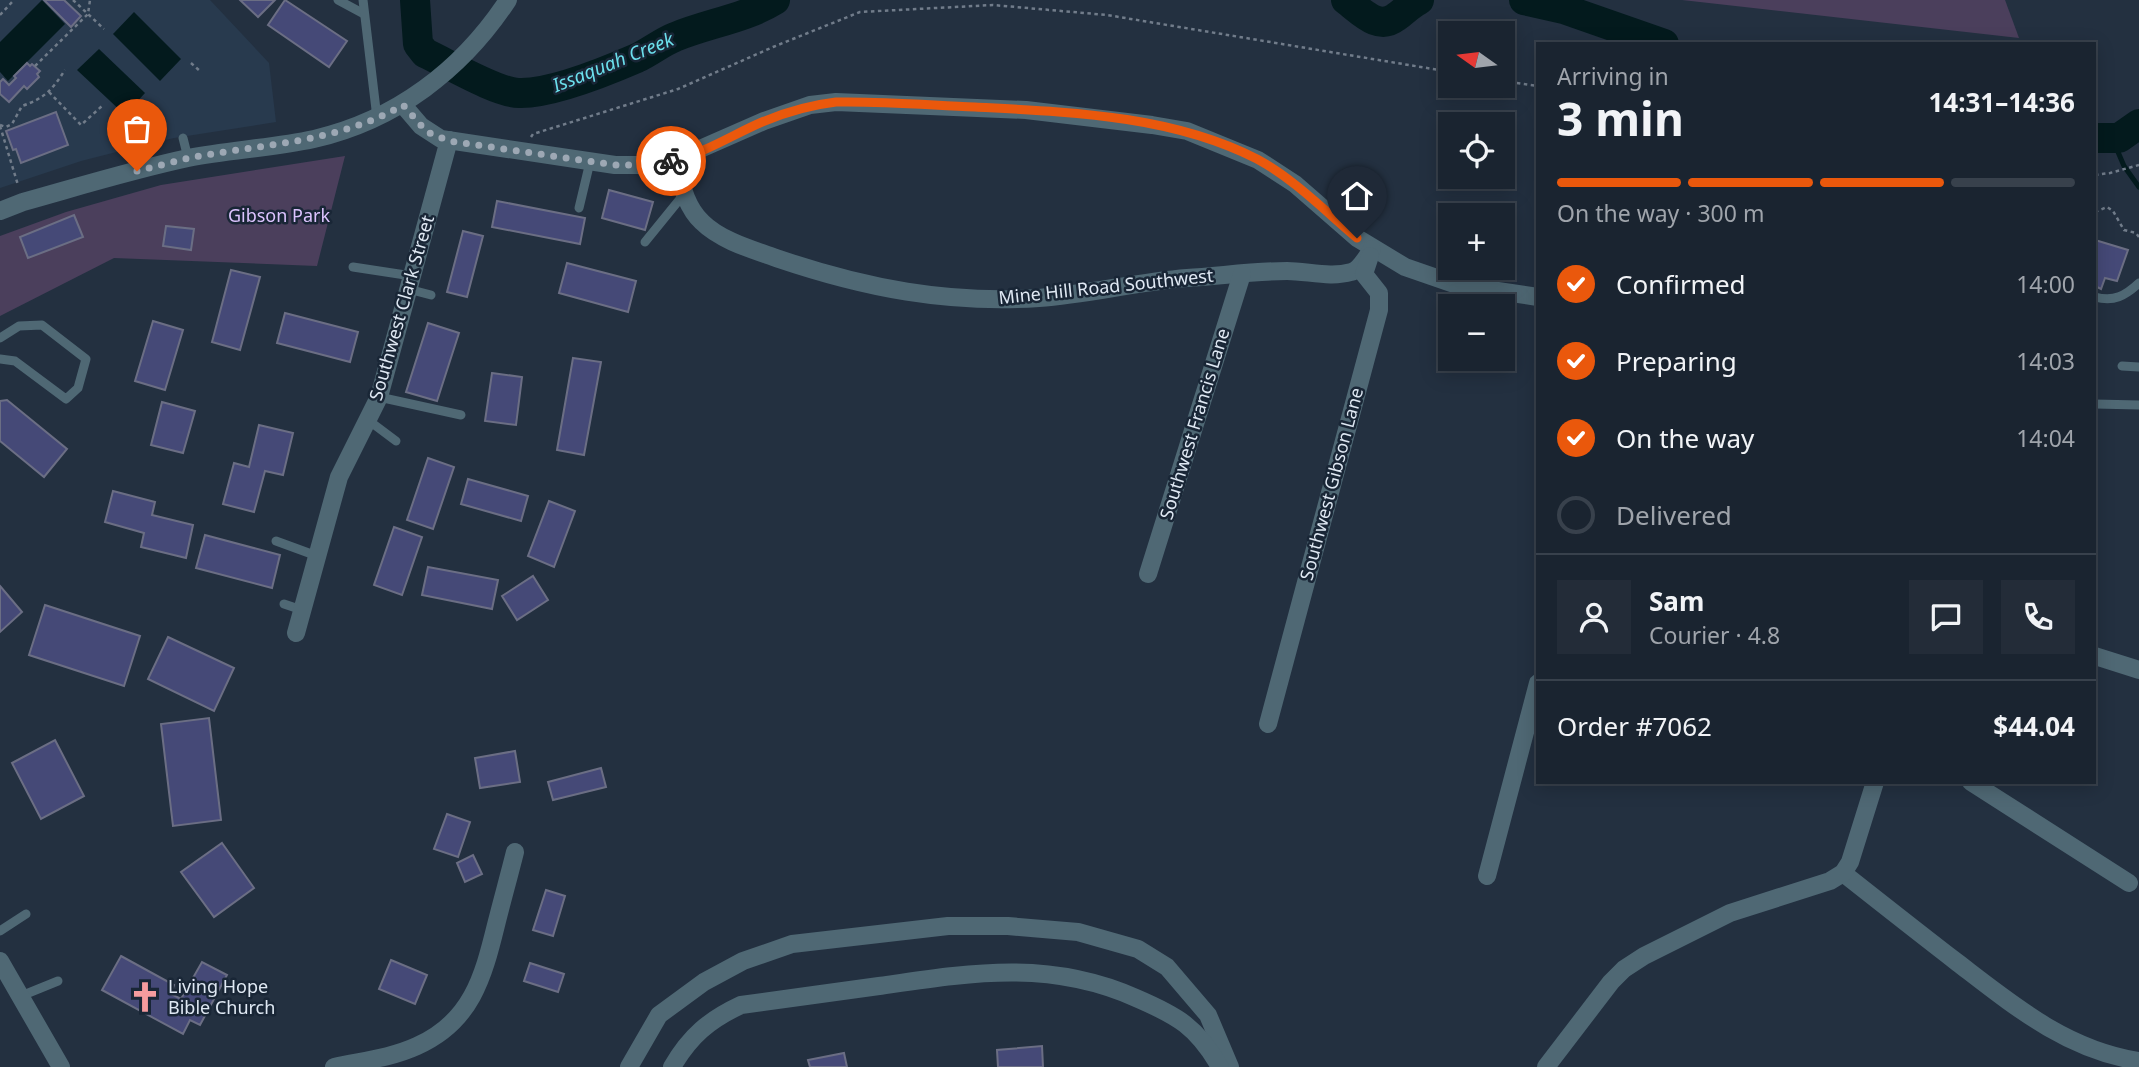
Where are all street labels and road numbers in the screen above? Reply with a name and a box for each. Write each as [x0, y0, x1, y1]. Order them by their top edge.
street label: Southwest Clark Street [363, 212, 439, 403]
street label: Mine Hill Road Southwest [997, 263, 1215, 309]
street label: Southwest Francis Lane [1154, 325, 1235, 522]
street label: Southwest Gibson Lane [1294, 385, 1368, 583]

